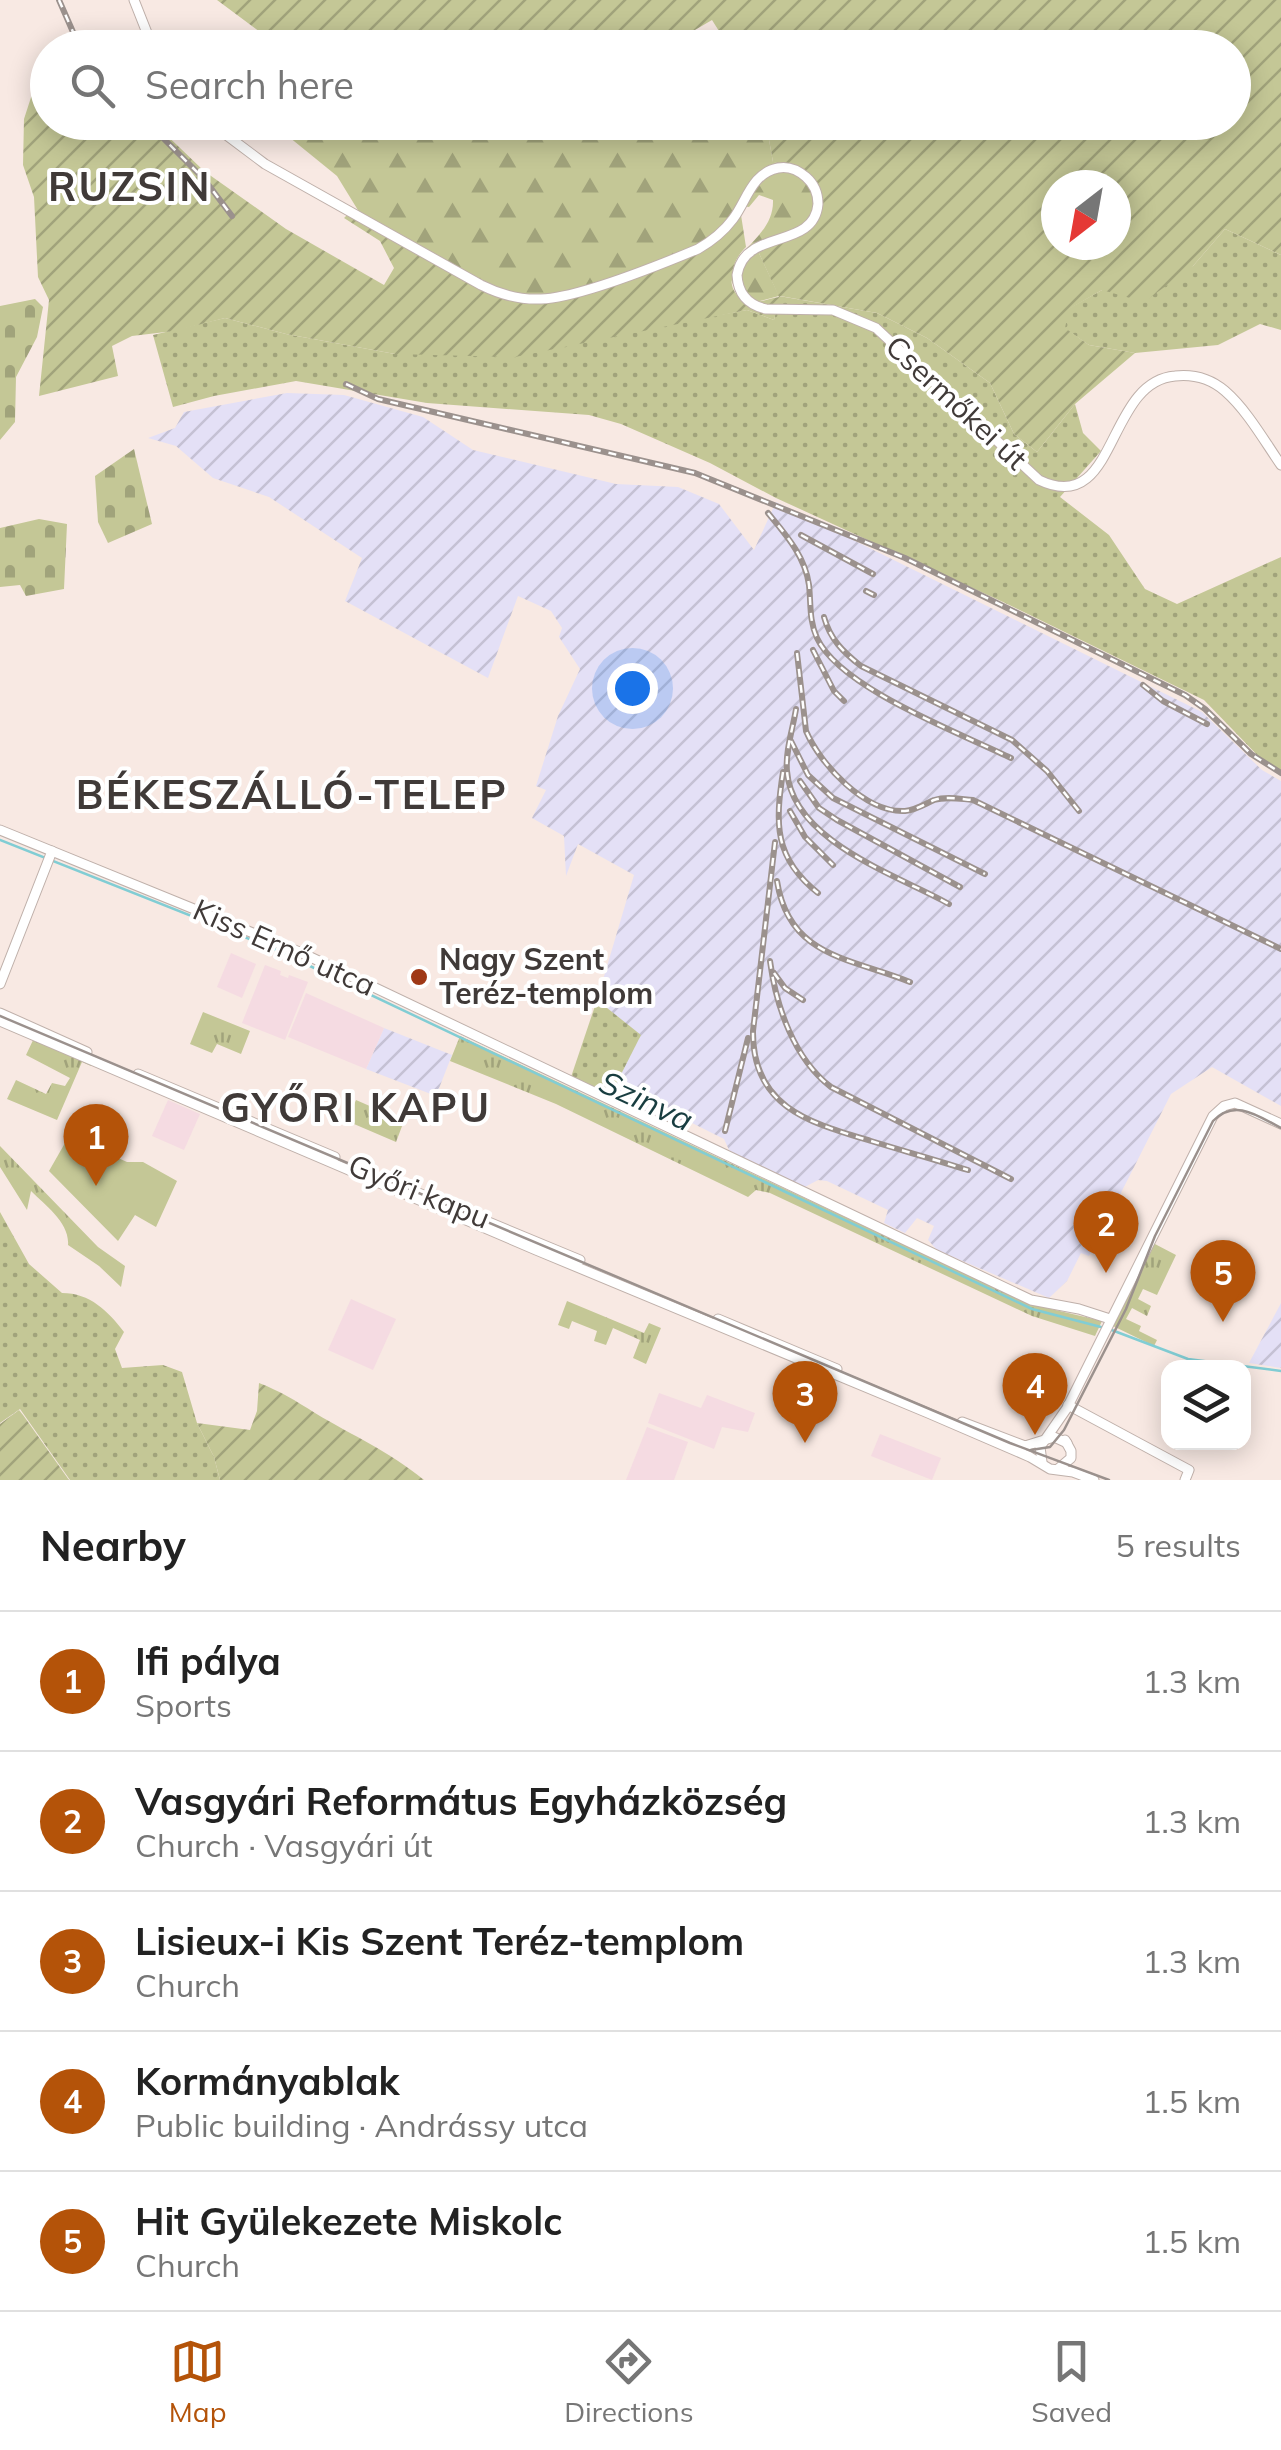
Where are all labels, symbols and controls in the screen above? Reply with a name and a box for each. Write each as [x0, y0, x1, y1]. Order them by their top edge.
search box [30, 30, 1251, 140]
icon: search [65, 58, 120, 113]
text: Search here [145, 61, 354, 109]
district label: RUZSIN [48, 161, 212, 211]
north arrow [1041, 170, 1131, 260]
street label: Csermőkei út [878, 327, 1035, 478]
your location [607, 663, 658, 714]
district label: BÉKESZÁLLÓ-TELEP [76, 769, 508, 819]
street label: Kiss Ernő utca [188, 890, 381, 1004]
place label: Nagy Szent Teréz-templom [439, 940, 653, 1012]
marker: Nagy Szent Teréz-templom [408, 966, 430, 988]
water label: Szinva [593, 1061, 700, 1139]
district label: GYŐRI KAPU [220, 1082, 492, 1132]
pin: 1 [64, 1104, 128, 1186]
street label: Győri kapu [343, 1146, 496, 1237]
pin: 2 [1074, 1190, 1138, 1273]
pin: 5 [1190, 1240, 1256, 1322]
pin: 4 [1002, 1352, 1068, 1435]
pin: 3 [772, 1360, 838, 1443]
map controls [1161, 1360, 1251, 1450]
button: layers [1161, 1360, 1251, 1450]
text: Nearby [40, 1519, 186, 1572]
text: 5 results [1116, 1525, 1241, 1565]
text: Ifi pálya [135, 1637, 281, 1685]
text: 1 [63, 1661, 82, 1701]
text: 1.3 km [1142, 1661, 1241, 1701]
text: Sports [135, 1685, 232, 1725]
text: Vasgyári Református Egyházközség [135, 1777, 787, 1825]
text: 2 [63, 1801, 82, 1841]
text: 1.3 km [1142, 1801, 1241, 1841]
text: Church · Vasgyári út [135, 1825, 433, 1865]
text: Lisieux-i Kis Szent Teréz-templom [135, 1917, 744, 1965]
text: 3 [63, 1941, 82, 1981]
text: 1.3 km [1142, 1941, 1241, 1981]
text: Church [135, 1965, 240, 2005]
text: Kormányablak [135, 2057, 400, 2105]
text: 4 [63, 2081, 82, 2121]
text: 1.5 km [1142, 2081, 1241, 2121]
text: Public building · Andrássy utca [135, 2105, 588, 2145]
text: Hit Gyülekezete Miskolc [135, 2197, 562, 2245]
text: 5 [63, 2221, 82, 2261]
text: 1.5 km [1142, 2221, 1241, 2261]
text: Church [135, 2245, 240, 2285]
tab: Map [169, 2334, 226, 2429]
tab: Directions [564, 2334, 694, 2429]
tab: Saved [1031, 2334, 1112, 2429]

